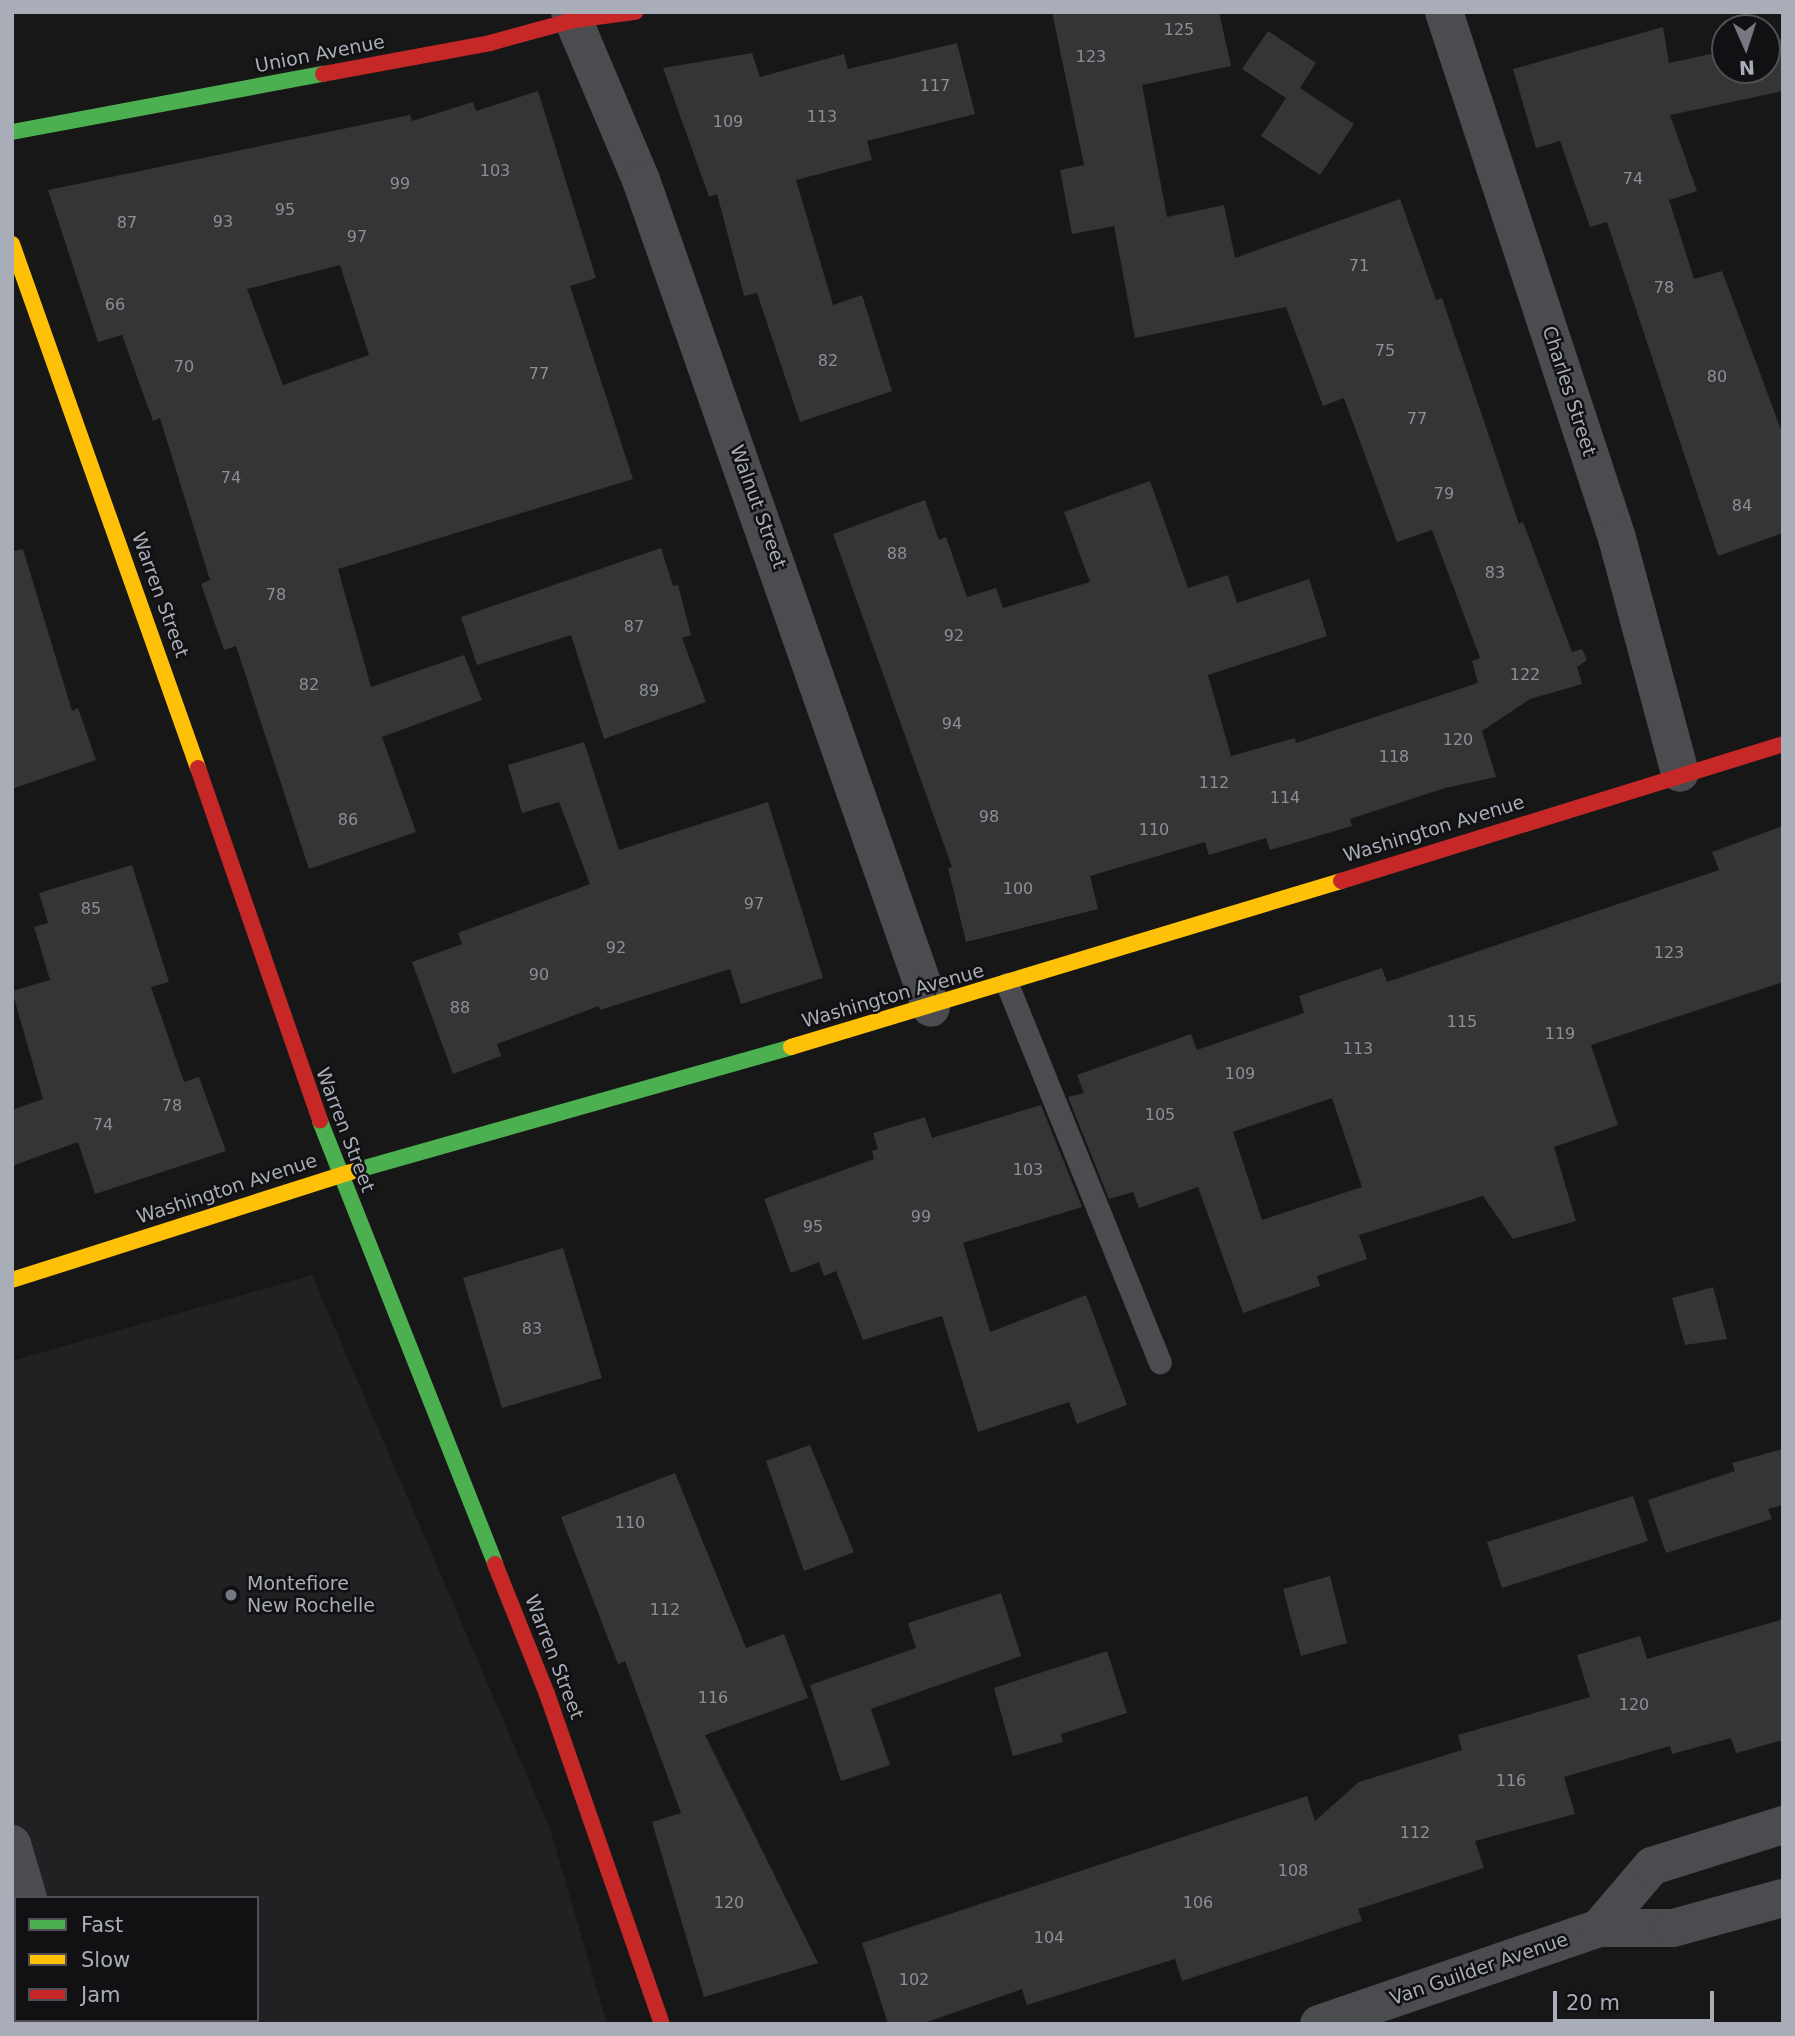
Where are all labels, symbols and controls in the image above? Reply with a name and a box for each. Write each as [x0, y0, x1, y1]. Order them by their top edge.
north arrow [1711, 14, 1781, 84]
house number: 125 [1164, 20, 1194, 40]
street label: Union Avenue [253, 30, 387, 78]
house number: 123 [1076, 47, 1106, 67]
text: N [1738, 57, 1756, 79]
house number: 117 [920, 76, 950, 96]
house number: 113 [807, 107, 837, 127]
house number: 109 [713, 112, 743, 132]
house number: 103 [480, 161, 510, 181]
house number: 74 [1623, 169, 1643, 189]
house number: 99 [390, 174, 410, 194]
house number: 95 [275, 200, 295, 220]
house number: 93 [213, 212, 233, 232]
house number: 87 [117, 213, 137, 233]
house number: 97 [347, 227, 367, 247]
house number: 71 [1349, 256, 1369, 276]
house number: 78 [1654, 278, 1674, 298]
house number: 66 [105, 295, 125, 315]
street label: Charles Street [1537, 323, 1601, 459]
house number: 75 [1375, 341, 1395, 361]
house number: 82 [818, 351, 838, 371]
house number: 70 [174, 357, 194, 377]
house number: 77 [529, 364, 549, 384]
house number: 80 [1707, 367, 1727, 387]
house number: 77 [1407, 409, 1427, 429]
street label: Walnut Street [725, 442, 791, 572]
house number: 74 [221, 468, 241, 488]
house number: 79 [1434, 484, 1454, 504]
house number: 84 [1732, 496, 1752, 516]
street label: Warren Street [127, 529, 193, 661]
house number: 88 [887, 544, 907, 564]
house number: 83 [1485, 563, 1505, 583]
house number: 78 [266, 585, 286, 605]
house number: 87 [624, 617, 644, 637]
house number: 92 [944, 626, 964, 646]
house number: 122 [1510, 665, 1540, 685]
house number: 82 [299, 675, 319, 695]
house number: 89 [639, 681, 659, 701]
house number: 94 [942, 714, 962, 734]
house number: 120 [1443, 730, 1473, 750]
house number: 118 [1379, 747, 1409, 767]
house number: 112 [1199, 773, 1229, 793]
house number: 114 [1270, 788, 1300, 808]
street label: Washington Avenue [1341, 791, 1527, 867]
house number: 98 [979, 807, 999, 827]
house number: 86 [338, 810, 358, 830]
house number: 110 [1139, 820, 1169, 840]
house number: 100 [1003, 879, 1033, 899]
house number: 97 [744, 894, 764, 914]
house number: 85 [81, 899, 101, 919]
house number: 92 [606, 938, 626, 958]
house number: 123 [1654, 943, 1684, 963]
street label: Washington Avenue [799, 959, 987, 1033]
house number: 90 [529, 965, 549, 985]
house number: 88 [450, 998, 470, 1018]
house number: 115 [1447, 1012, 1477, 1032]
house number: 119 [1545, 1024, 1575, 1044]
house number: 113 [1343, 1039, 1373, 1059]
street label: Warren Street [311, 1064, 379, 1196]
house number: 109 [1225, 1064, 1255, 1084]
house number: 78 [162, 1096, 182, 1116]
house number: 105 [1145, 1105, 1175, 1125]
house number: 74 [93, 1115, 113, 1135]
street label: Washington Avenue [134, 1149, 320, 1229]
house number: 103 [1013, 1160, 1043, 1180]
house number: 99 [911, 1207, 931, 1227]
house number: 95 [803, 1217, 823, 1237]
house number: 83 [522, 1319, 542, 1339]
house number: 110 [615, 1513, 645, 1533]
place label: Montefiore New Rochelle [247, 1573, 375, 1617]
marker: Montefiore New Rochelle [221, 1585, 241, 1605]
street label: Warren Street [520, 1591, 588, 1723]
house number: 112 [650, 1600, 680, 1620]
house number: 116 [698, 1688, 728, 1708]
house number: 120 [1619, 1695, 1649, 1715]
house number: 116 [1496, 1771, 1526, 1791]
house number: 112 [1400, 1823, 1430, 1843]
house number: 108 [1278, 1861, 1308, 1881]
house number: 120 [714, 1893, 744, 1913]
house number: 106 [1183, 1893, 1213, 1913]
legend [14, 1896, 259, 2022]
text: Fast [81, 1913, 123, 1937]
house number: 104 [1034, 1928, 1064, 1948]
street label: Van Guilder Avenue [1387, 1928, 1571, 2010]
text: Slow [81, 1948, 130, 1972]
house number: 102 [899, 1970, 929, 1990]
scale bar [1557, 1976, 1718, 2020]
text: Jam [81, 1983, 121, 2007]
text: 20 m [1566, 1991, 1620, 2015]

